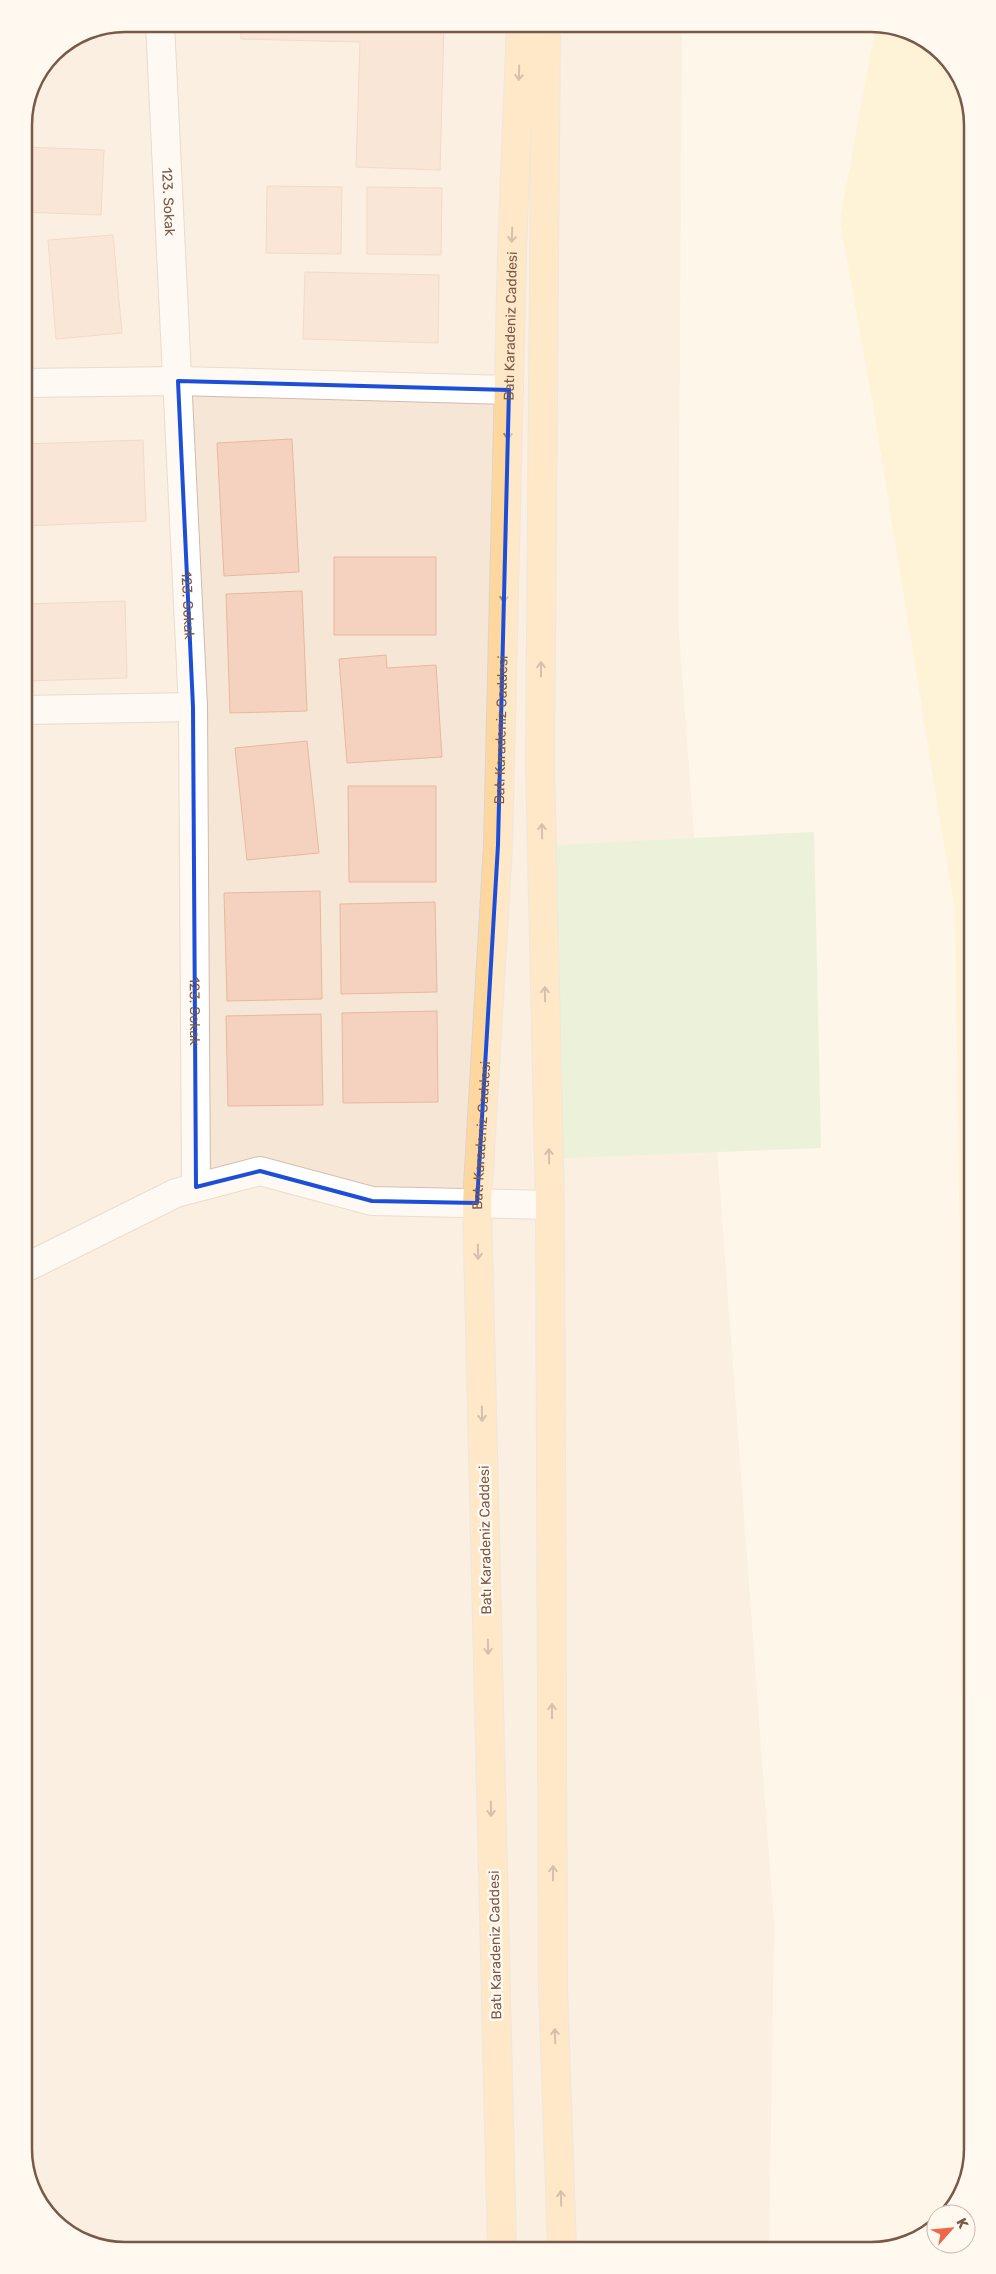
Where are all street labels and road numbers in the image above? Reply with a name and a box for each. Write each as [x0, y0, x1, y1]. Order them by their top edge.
street label: 123. Sokak [158, 167, 178, 237]
street label: Batı Karadeniz Caddesi [500, 251, 521, 401]
street label: 123. Sokak [177, 571, 198, 641]
street label: Batı Karadeniz Caddesi [491, 655, 511, 805]
street label: 123. Sokak [186, 977, 203, 1046]
street label: Batı Karadeniz Caddesi [469, 1061, 494, 1210]
street label: Batı Karadeniz Caddesi [476, 1465, 495, 1615]
street label: Batı Karadeniz Caddesi [486, 1870, 505, 2020]

